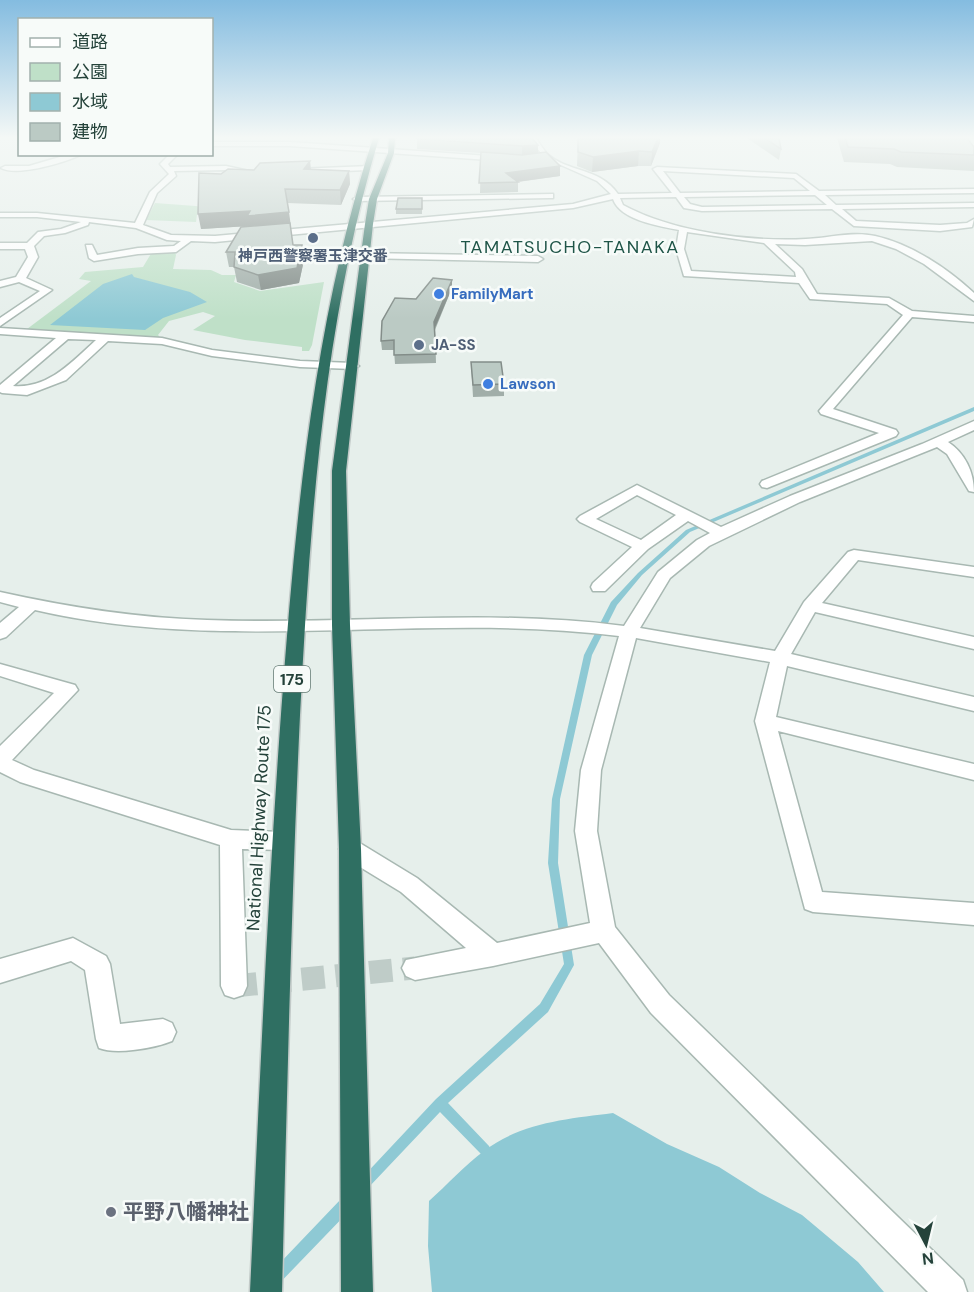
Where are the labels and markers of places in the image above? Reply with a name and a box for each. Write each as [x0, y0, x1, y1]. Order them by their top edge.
marker: 神戸西警察署玉津交番 [306, 231, 320, 245]
place label: 神戸西警察署玉津交番 [237, 246, 388, 266]
place label: FamilyMart [451, 284, 533, 304]
marker: FamilyMart [432, 287, 446, 301]
place label: JA-SS [431, 335, 476, 355]
marker: JA-SS [412, 338, 426, 352]
place label: Lawson [500, 374, 556, 394]
marker: Lawson [481, 377, 495, 391]
place label: 平野八幡神社 [123, 1198, 249, 1226]
marker: 平野八幡神社 [104, 1205, 118, 1219]

